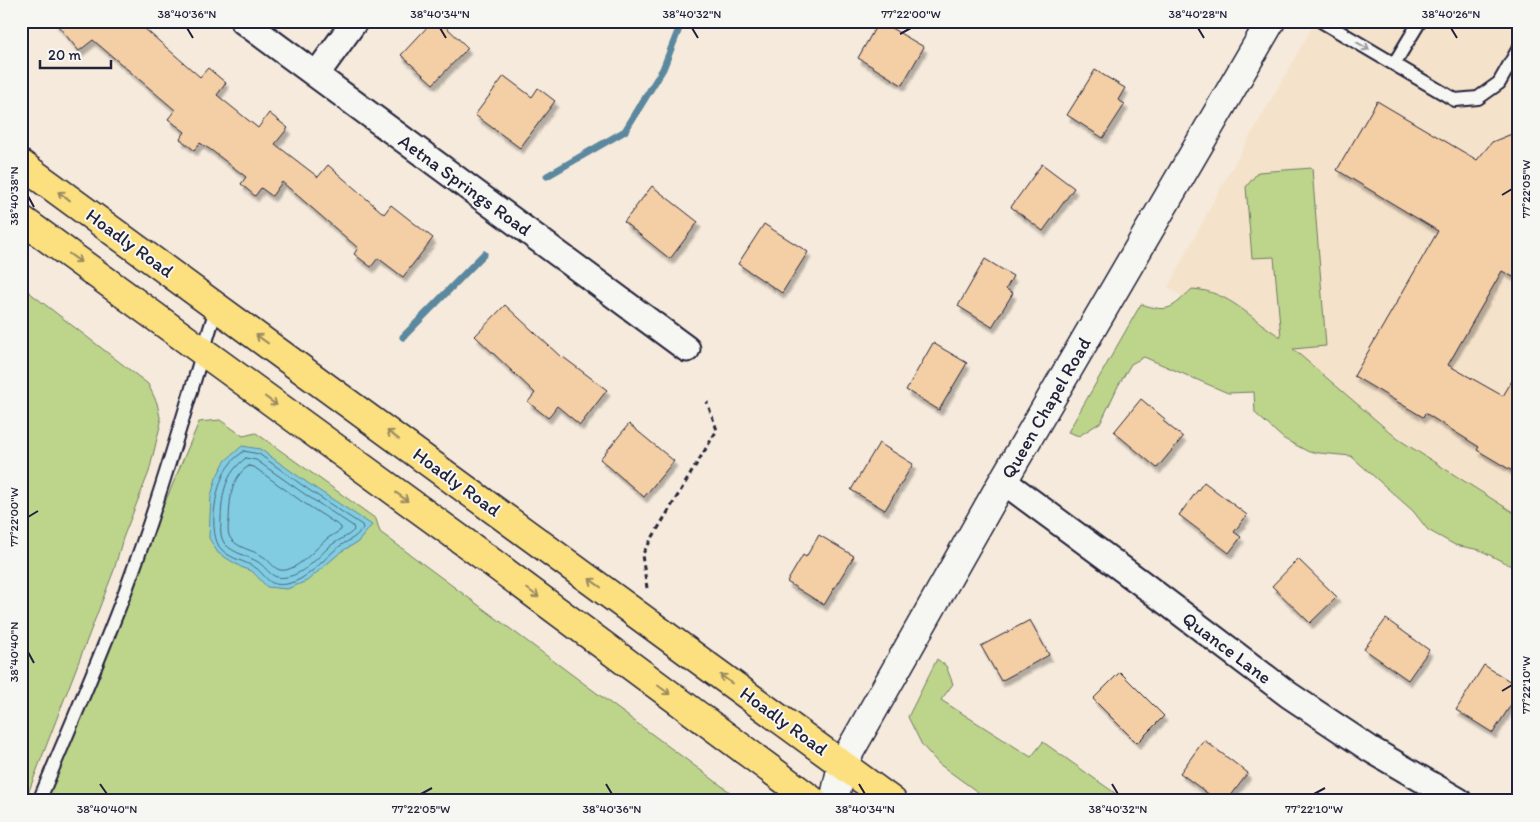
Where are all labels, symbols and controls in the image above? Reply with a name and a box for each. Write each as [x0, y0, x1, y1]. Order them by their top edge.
text: 38°40'36"N [158, 7, 216, 21]
text: 38°40'34"N [410, 7, 470, 21]
text: 38°40'32"N [663, 7, 721, 21]
text: 77°22'00"W [881, 7, 941, 21]
text: 38°40'28"N [1169, 7, 1227, 21]
text: 38°40'26"N [1422, 7, 1480, 21]
scale bar [40, 38, 111, 70]
one-way arrow [1356, 41, 1371, 51]
text: 20 m [48, 46, 82, 64]
street label: Aetna Springs Road [394, 129, 536, 241]
text: 77°22'05"W [1519, 160, 1533, 218]
text: 38°40'38"N [7, 166, 21, 226]
one-way arrow [58, 190, 72, 201]
street label: Hoadly Road [82, 203, 179, 283]
one-way arrow [68, 253, 82, 263]
street label: Queen Chapel Road [996, 333, 1096, 483]
one-way arrow [255, 334, 269, 344]
one-way arrow [264, 396, 278, 406]
one-way arrow [386, 430, 400, 440]
street label: Hoadly Road [409, 442, 506, 522]
text: 77°22'00"W [7, 487, 21, 547]
one-way arrow [395, 492, 409, 502]
one-way arrow [588, 578, 602, 588]
one-way arrow [526, 588, 540, 598]
street label: Quance Lane [1178, 607, 1276, 689]
text: 38°40'40"N [7, 622, 21, 682]
text: 77°22'10"W [1519, 656, 1533, 714]
one-way arrow [719, 674, 733, 684]
street label: Hoadly Road [736, 681, 833, 761]
one-way arrow [656, 685, 670, 695]
text: 38°40'40"N [77, 802, 137, 816]
text: 77°22'05"W [392, 802, 450, 816]
text: 38°40'36"N [583, 802, 641, 816]
text: 38°40'34"N [835, 802, 895, 816]
text: 38°40'32"N [1089, 802, 1147, 816]
text: 77°22'10"W [1285, 802, 1343, 816]

